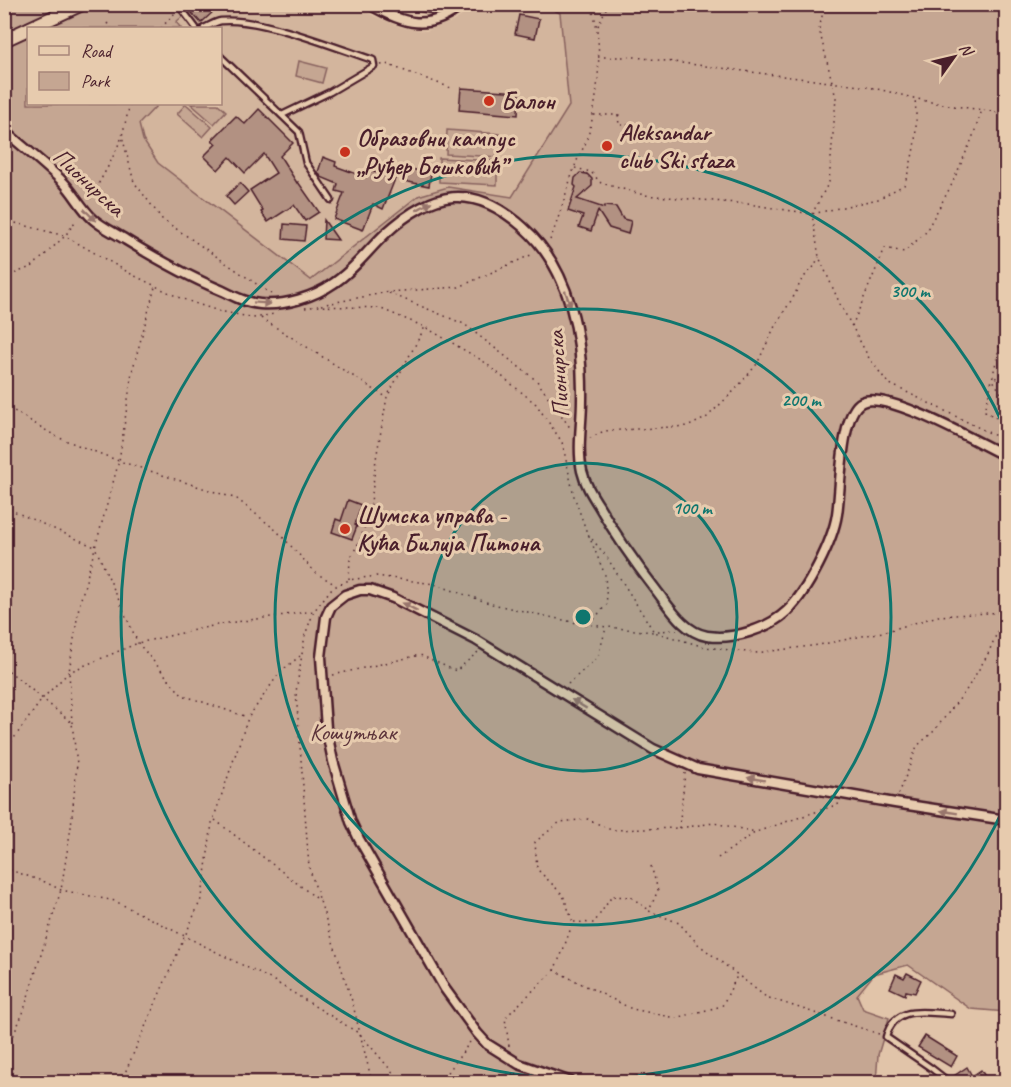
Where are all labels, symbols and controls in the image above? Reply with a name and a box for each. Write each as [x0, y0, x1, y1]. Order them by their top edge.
legend [27, 27, 222, 105]
north arrow [924, 27, 984, 87]
text: N [955, 39, 978, 61]
text: Road [81, 40, 114, 62]
text: Park [81, 70, 111, 92]
place label: Балон [501, 86, 556, 116]
marker: Балон [482, 94, 496, 108]
place label: Aleksandar club Ski staza [619, 117, 736, 175]
place label: Образовни кампус „Руђер Бошковић” [357, 123, 516, 181]
marker: Aleksandar club Ski staza [600, 139, 614, 153]
street label: Пионирска [47, 141, 132, 224]
marker: Образовни кампус „Руђер Бошковић” [338, 145, 352, 159]
one-way arrow [416, 201, 433, 211]
one-way arrow [83, 208, 98, 222]
text: 300 m [891, 280, 931, 302]
one-way arrow [563, 290, 573, 308]
one-way arrow [253, 299, 272, 308]
street label: Пионирска [540, 328, 576, 419]
text: 200 m [782, 389, 822, 411]
text: 100 m [673, 497, 713, 519]
place label: Шумска управа - Кућа Билија Питона [357, 500, 542, 558]
marker: Шумска управа - Кућа Билија Питона [338, 522, 352, 536]
one-way arrow [402, 602, 419, 611]
centre of rings [573, 607, 593, 627]
one-way arrow [571, 699, 587, 710]
park label: Кошутњак [310, 717, 398, 747]
one-way arrow [747, 775, 766, 784]
one-way arrow [939, 807, 958, 816]

